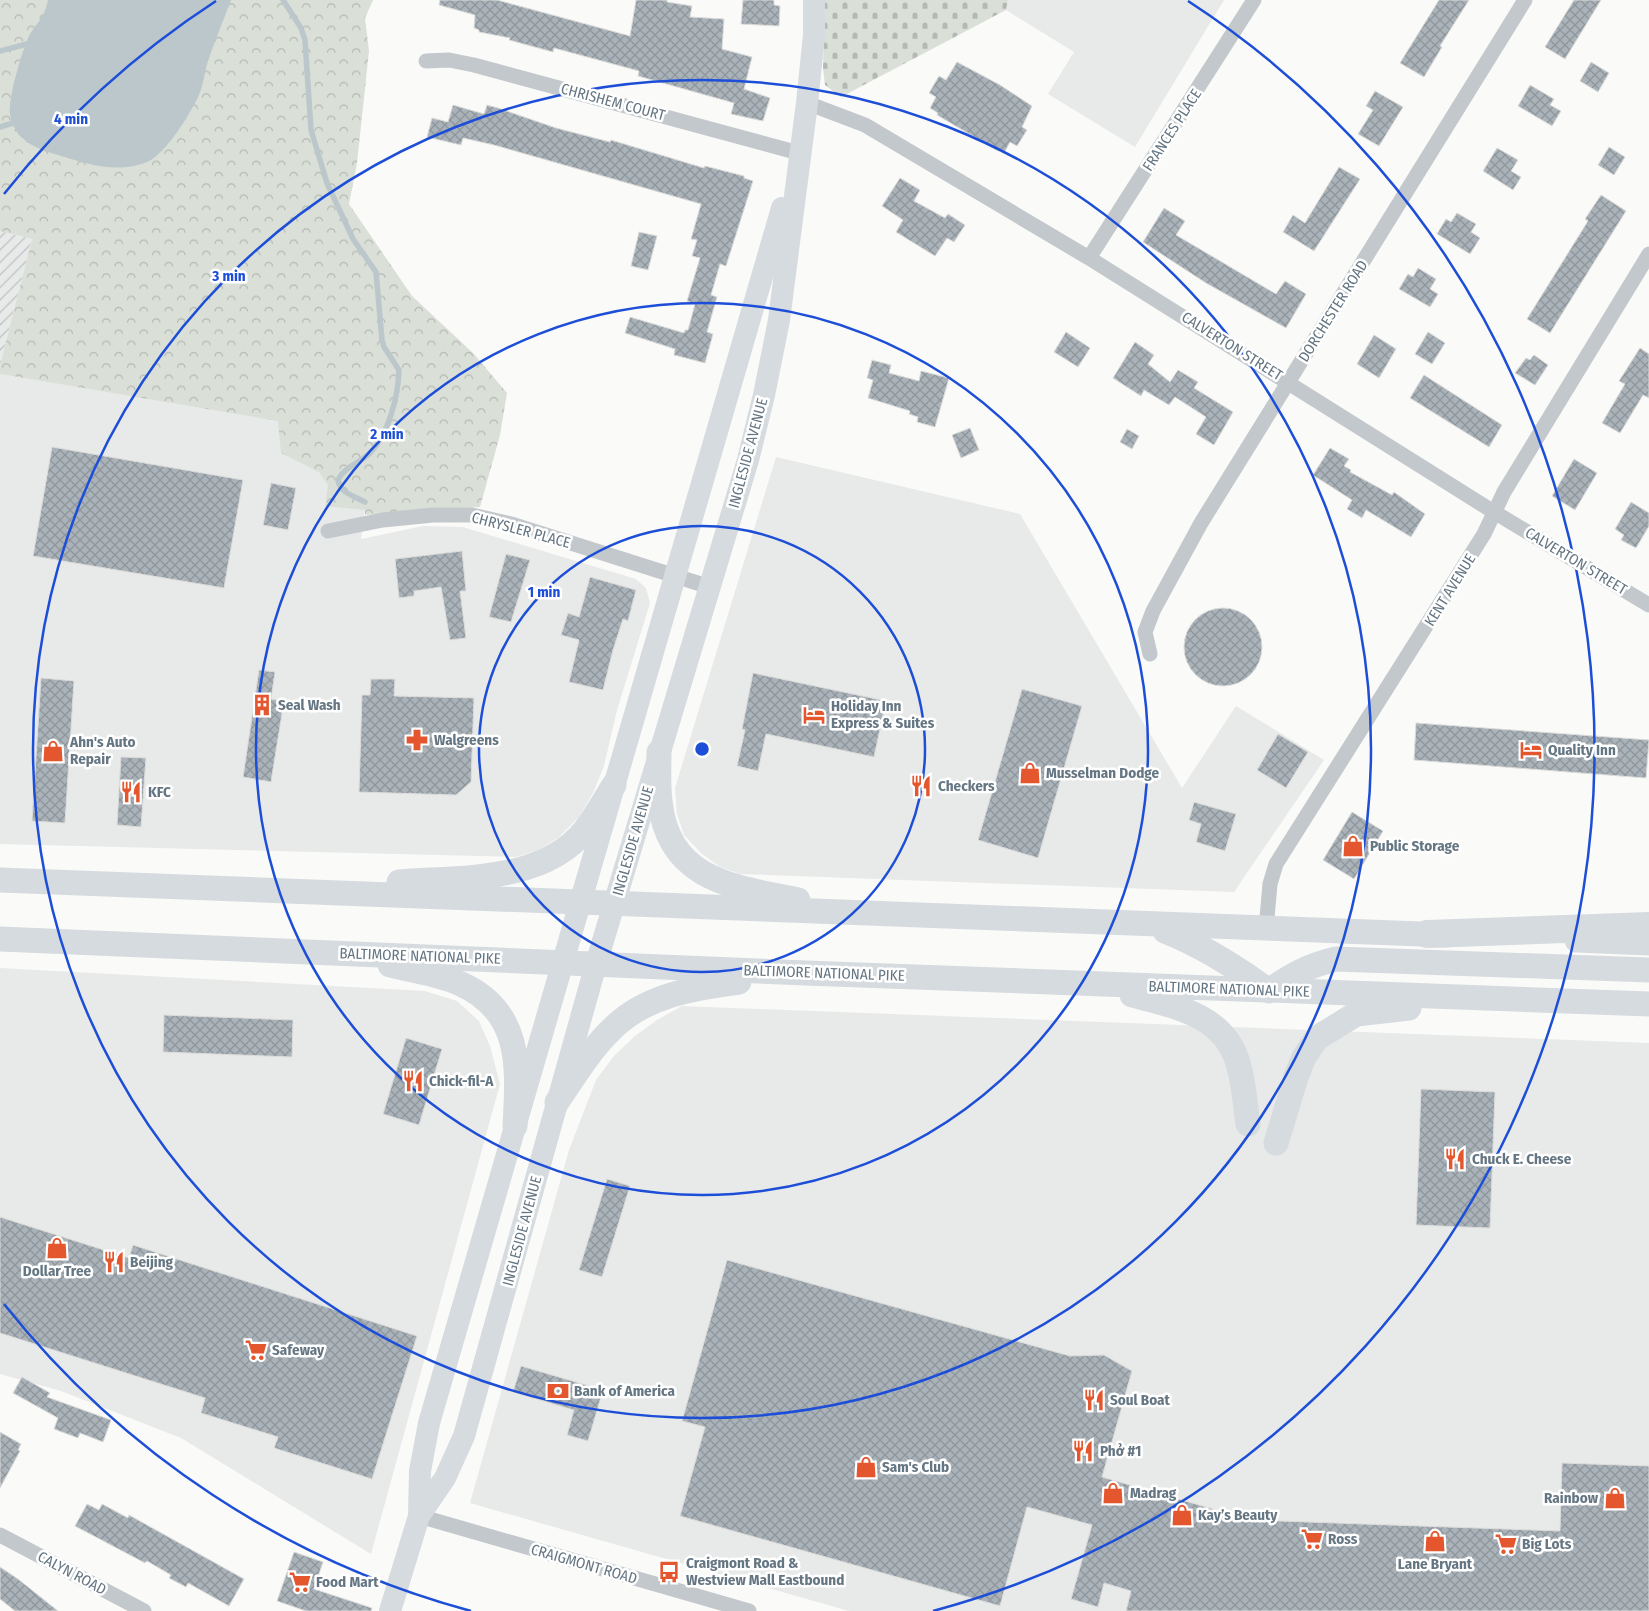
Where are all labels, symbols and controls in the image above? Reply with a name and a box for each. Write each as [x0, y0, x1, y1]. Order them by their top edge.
street label: CHRISHEM COURT [559, 79, 667, 125]
street label: FRANCES PLACE [1139, 86, 1205, 174]
text: 4 min [54, 110, 88, 128]
street label: DORCHESTER ROAD [1295, 257, 1371, 365]
text: 3 min [211, 267, 246, 285]
street label: CALVERTON STREET [1178, 308, 1286, 384]
street label: INGLESIDE AVENUE [725, 396, 771, 510]
text: 2 min [369, 425, 404, 443]
street label: CHRYSLER PLACE [470, 508, 572, 552]
street label: CALVERTON STREET [1522, 524, 1630, 598]
street label: KENT AVENUE [1421, 551, 1479, 629]
text: 1 min [528, 583, 560, 601]
building icon: Seal Wash [249, 692, 275, 718]
place label: Seal Wash [278, 696, 341, 714]
place label: Holiday Inn Express & Suites [831, 697, 935, 732]
hotel icon: Holiday Inn Express & Suites [801, 702, 827, 728]
pharmacy icon: Walgreens [404, 727, 430, 753]
place label: Walgreens [434, 731, 499, 749]
place label: Ahn's Auto Repair [69, 733, 136, 768]
hotel icon: Quality Inn [1518, 737, 1544, 763]
shop icon: Ahn's Auto Repair [40, 738, 66, 764]
centre of rings [693, 740, 711, 758]
place label: Quality Inn [1548, 741, 1616, 759]
shop icon: Musselman Dodge [1017, 760, 1043, 786]
place label: Musselman Dodge [1046, 764, 1159, 782]
restaurant icon: Checkers [908, 773, 934, 799]
place label: Checkers [938, 777, 995, 795]
restaurant icon: KFC [118, 779, 144, 805]
place label: KFC [148, 783, 171, 801]
street label: INGLESIDE AVENUE [609, 784, 657, 898]
shop icon: Public Storage [1340, 833, 1366, 859]
place label: Public Storage [1370, 837, 1460, 855]
street label: BALTIMORE NATIONAL PIKE [339, 944, 501, 968]
street label: BALTIMORE NATIONAL PIKE [743, 961, 905, 985]
street label: BALTIMORE NATIONAL PIKE [1148, 977, 1310, 1001]
restaurant icon: Chick-fil-A [400, 1068, 426, 1094]
place label: Chick-fil-A [429, 1072, 494, 1090]
restaurant icon: Chuck E. Cheese [1442, 1146, 1468, 1172]
place label: Chuck E. Cheese [1472, 1150, 1572, 1168]
street label: INGLESIDE AVENUE [499, 1174, 545, 1288]
shop icon: Dollar Tree [44, 1235, 70, 1261]
restaurant icon: Beijing [101, 1249, 127, 1275]
place label: Beijing [130, 1253, 174, 1271]
place label: Dollar Tree [23, 1262, 92, 1280]
supermarket icon: Safeway [243, 1337, 269, 1363]
place label: Safeway [272, 1341, 325, 1359]
bank icon: Bank of America [545, 1378, 571, 1404]
place label: Bank of America [574, 1382, 675, 1400]
restaurant icon: Soul Boat [1081, 1387, 1107, 1413]
place label: Soul Boat [1110, 1391, 1171, 1409]
restaurant icon: Phở #1 [1070, 1438, 1096, 1464]
place label: Phở #1 [1100, 1442, 1141, 1460]
shop icon: Sam's Club [853, 1454, 879, 1480]
place label: Sam's Club [882, 1458, 949, 1476]
shop icon: Madrag [1100, 1480, 1126, 1506]
place label: Madrag [1130, 1484, 1177, 1502]
shop icon: Rainbow [1602, 1485, 1628, 1511]
place label: Rainbow [1544, 1489, 1599, 1507]
shop icon: Kay’s Beauty [1169, 1502, 1195, 1528]
place label: Kay’s Beauty [1198, 1506, 1278, 1524]
supermarket icon: Ross [1299, 1526, 1325, 1552]
shop icon: Lane Bryant [1422, 1528, 1448, 1554]
place label: Ross [1328, 1530, 1358, 1548]
supermarket icon: Big Lots [1493, 1531, 1519, 1557]
place label: Big Lots [1522, 1535, 1572, 1553]
street label: CRAIGMONT ROAD [529, 1540, 639, 1588]
street label: CALYN ROAD [35, 1547, 109, 1599]
place label: Craigmont Road & Westview Mall Eastbound [686, 1554, 844, 1589]
place label: Lane Bryant [1398, 1555, 1473, 1573]
bus stop icon: Craigmont Road & Westview Mall Eastbound [656, 1559, 682, 1585]
supermarket icon: Food Mart [287, 1569, 313, 1595]
place label: Food Mart [316, 1573, 379, 1591]

